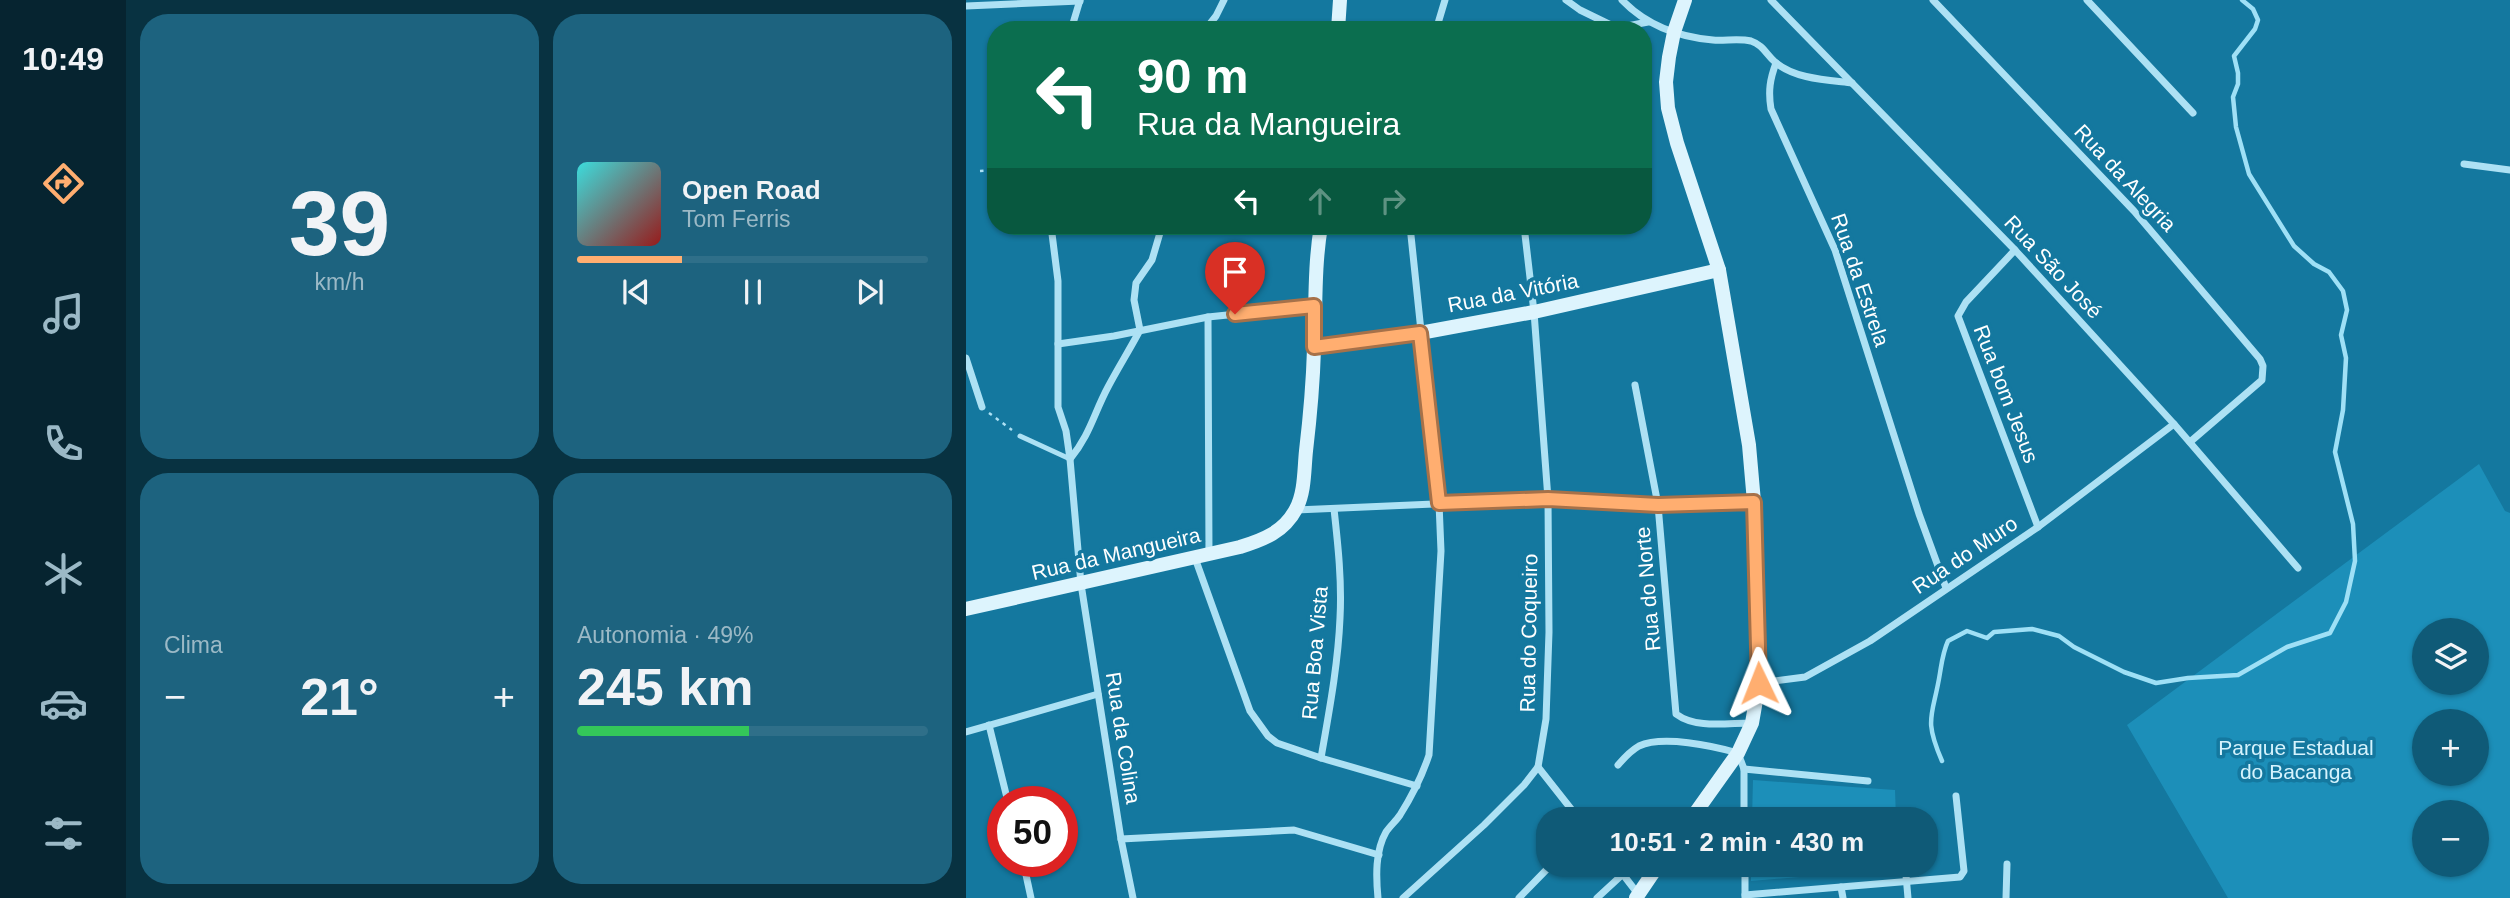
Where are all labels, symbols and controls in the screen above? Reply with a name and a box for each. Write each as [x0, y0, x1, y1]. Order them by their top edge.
text: 10:49 [22, 41, 104, 77]
icon: left [1022, 49, 1113, 140]
text: 90 m [1137, 49, 1249, 103]
text: Rua da Mangueira [1137, 106, 1400, 142]
street label: Rua da Alegria [2070, 119, 2181, 236]
icon: directions [39, 159, 88, 208]
text: 39 [289, 173, 390, 274]
text: Open Road [682, 175, 821, 205]
icon: left [1228, 182, 1266, 220]
icon: ahead [1301, 182, 1339, 220]
icon: right [1374, 182, 1412, 220]
text: Tom Ferris [682, 206, 791, 232]
street label: Rua da Estrela [1827, 210, 1894, 350]
street label: Rua São José [2000, 211, 2107, 323]
pin [1205, 242, 1265, 314]
icon: arrive [1216, 253, 1254, 291]
text: km/h [315, 269, 364, 295]
street label: Rua da Vitória [1446, 269, 1581, 316]
icon: previous [617, 273, 655, 311]
icon: pause [734, 273, 772, 311]
icon: next [851, 273, 889, 311]
icon: music [39, 289, 88, 338]
street label: Rua bom Jesus [1970, 322, 2043, 466]
icon: phone [39, 419, 88, 468]
street label: Rua do Muro [1908, 511, 2021, 598]
street label: Rua da Mangueira [1029, 523, 1203, 584]
street label: Rua do Norte [1631, 526, 1664, 652]
icon: climate [39, 549, 88, 598]
street label: Rua do Coqueiro [1516, 553, 1541, 713]
street label: Rua Boa Vista [1297, 585, 1332, 721]
map controls [2412, 618, 2489, 877]
button: layers [2412, 618, 2489, 695]
text: Autonomia · 49% [577, 622, 753, 648]
text: Clima [164, 632, 223, 658]
position arrow [1722, 646, 1796, 720]
text: 245 km [577, 658, 753, 716]
text: 21° [300, 668, 379, 726]
street label: Rua da Colina [1102, 670, 1145, 806]
text: − [164, 676, 186, 718]
text: + [493, 676, 515, 718]
icon: car [39, 679, 88, 728]
button: + [2412, 709, 2489, 786]
park label: Parque Estadual do Bacanga [2218, 736, 2374, 783]
speed limit sign: 50 [987, 786, 1078, 877]
button: − [2412, 800, 2489, 877]
icon: filters [39, 809, 88, 858]
text: 10:51 · 2 min · 430 m [1610, 827, 1864, 857]

